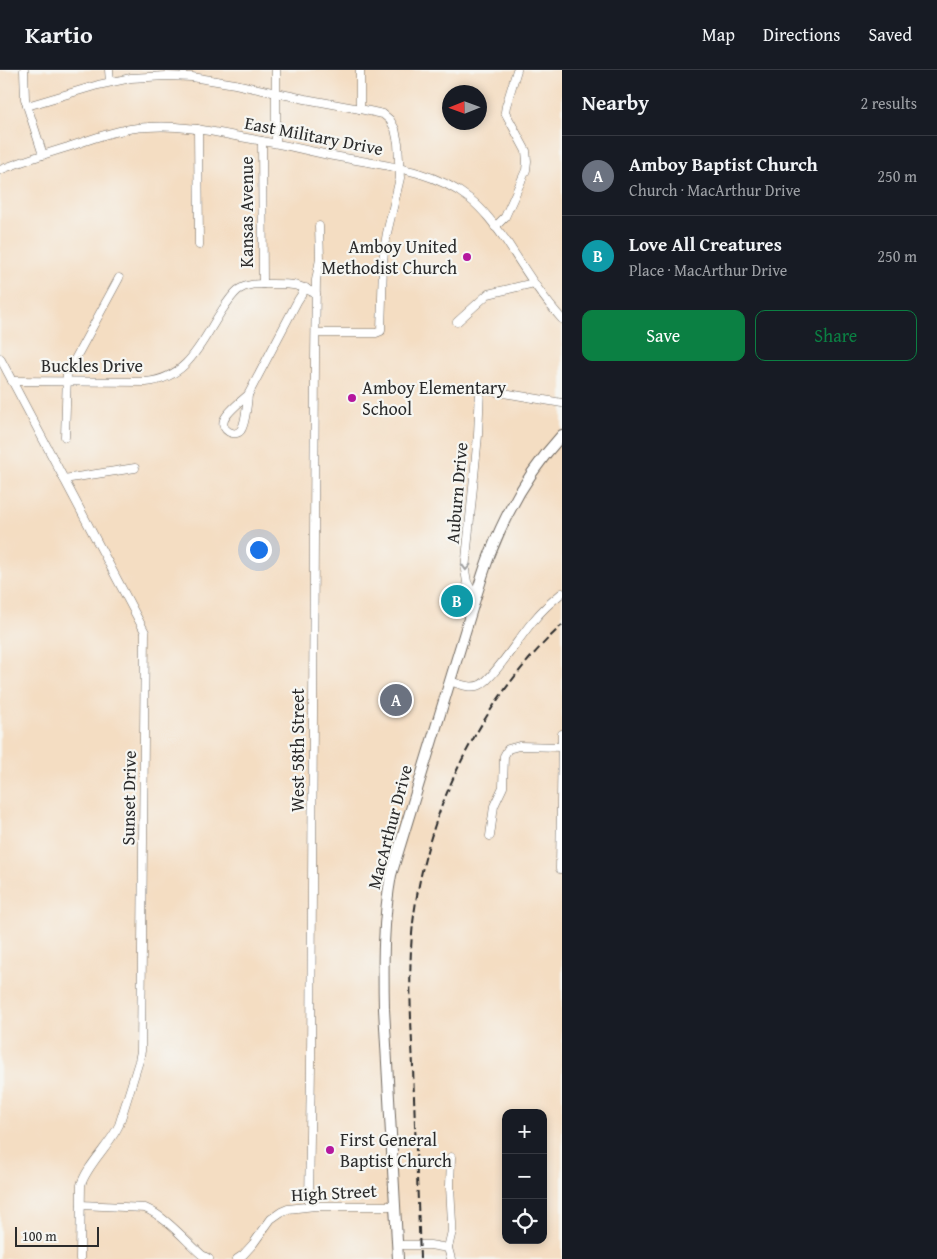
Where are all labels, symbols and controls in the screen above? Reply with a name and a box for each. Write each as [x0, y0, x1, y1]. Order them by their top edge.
text: Kartio [25, 17, 93, 52]
text: Map [702, 21, 735, 48]
text: Directions [763, 21, 840, 48]
text: Saved [868, 21, 912, 48]
north arrow [442, 85, 487, 130]
text: Nearby [582, 87, 649, 118]
text: 2 results [860, 91, 917, 115]
street label: East Military Drive [243, 109, 386, 162]
text: Amboy Baptist Church [629, 150, 818, 178]
street label: Kansas Avenue [233, 156, 260, 268]
text: A [593, 164, 603, 188]
text: 250 m [877, 164, 917, 188]
text: Church · MacArthur Drive [629, 178, 801, 202]
text: Love All Creatures [629, 230, 782, 258]
place label: Amboy United Methodist Church [321, 233, 457, 281]
text: B [593, 244, 603, 268]
text: 250 m [877, 244, 917, 268]
marker: Amboy United Methodist Church [461, 251, 473, 263]
text: Place · MacArthur Drive [629, 258, 787, 282]
button: Save [582, 310, 745, 361]
button: Share [755, 310, 917, 361]
street label: Buckles Drive [41, 352, 143, 379]
place label: Amboy Elementary School [362, 374, 506, 422]
marker: Amboy Elementary School [346, 392, 358, 404]
street label: Auburn Drive [439, 441, 474, 545]
your location [246, 537, 272, 563]
one-way arrow [461, 564, 471, 572]
pin: B [441, 582, 473, 620]
pin: A [380, 681, 412, 719]
street label: West 58th Street [284, 687, 311, 812]
street label: Sunset Drive [114, 750, 143, 846]
street label: MacArthur Drive [360, 762, 419, 892]
map controls [502, 1109, 547, 1244]
button: + [502, 1109, 547, 1154]
place label: First General Baptist Church [340, 1126, 452, 1174]
marker: First General Baptist Church [324, 1144, 336, 1156]
button: − [502, 1154, 547, 1199]
street label: High Street [291, 1177, 378, 1208]
button: locate [502, 1199, 547, 1244]
scale bar [15, 1224, 99, 1247]
text: 100 m [22, 1226, 57, 1246]

